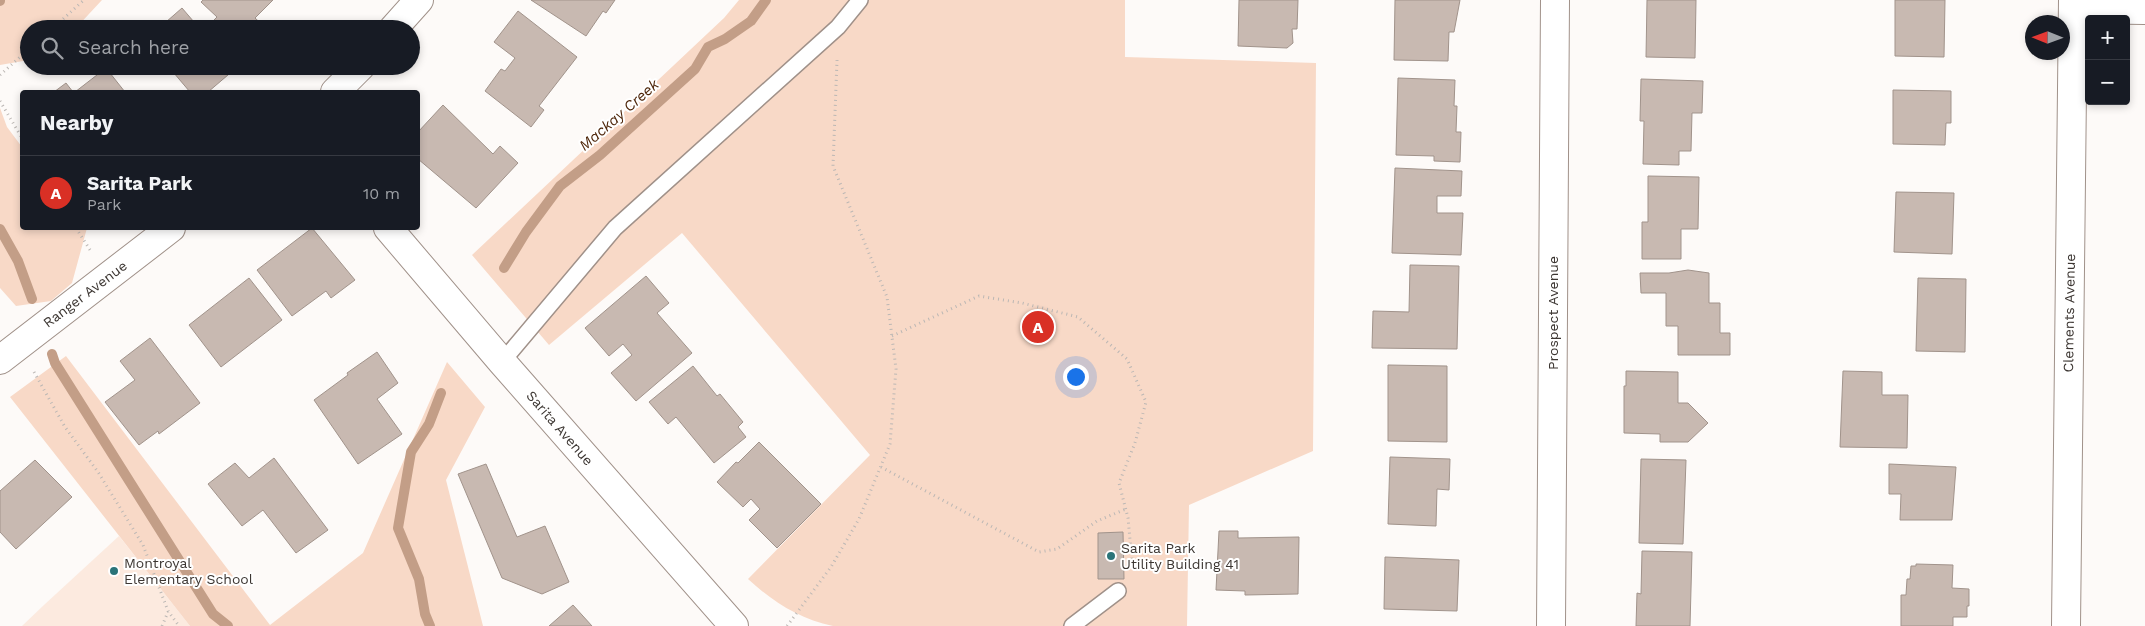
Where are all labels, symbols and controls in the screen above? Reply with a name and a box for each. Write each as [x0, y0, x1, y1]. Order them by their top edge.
north arrow [2025, 15, 2070, 60]
map controls [2085, 15, 2130, 105]
button: + [2085, 15, 2130, 60]
search box [20, 20, 420, 75]
icon: search [38, 34, 66, 62]
text: Search here [78, 36, 189, 59]
button: − [2085, 60, 2130, 105]
water label: Mackay Creek [575, 75, 663, 155]
text: Nearby [40, 110, 113, 135]
text: Sarita Park [87, 172, 192, 195]
text: A [51, 184, 61, 203]
text: 10 m [363, 184, 400, 203]
text: Park [87, 195, 121, 214]
street label: Clements Avenue [2060, 253, 2078, 373]
street label: Prospect Avenue [1545, 256, 1561, 370]
street label: Ranger Avenue [40, 257, 130, 331]
pin: A [1022, 308, 1054, 346]
your location [1063, 364, 1089, 390]
street label: Sarita Avenue [523, 388, 597, 468]
place label: Sarita Park Utility Building 41 [1121, 540, 1239, 572]
marker: Sarita Park Utility Building 41 [1105, 550, 1117, 562]
place label: Montroyal Elementary School [124, 555, 254, 587]
marker: Montroyal Elementary School [108, 565, 120, 577]

